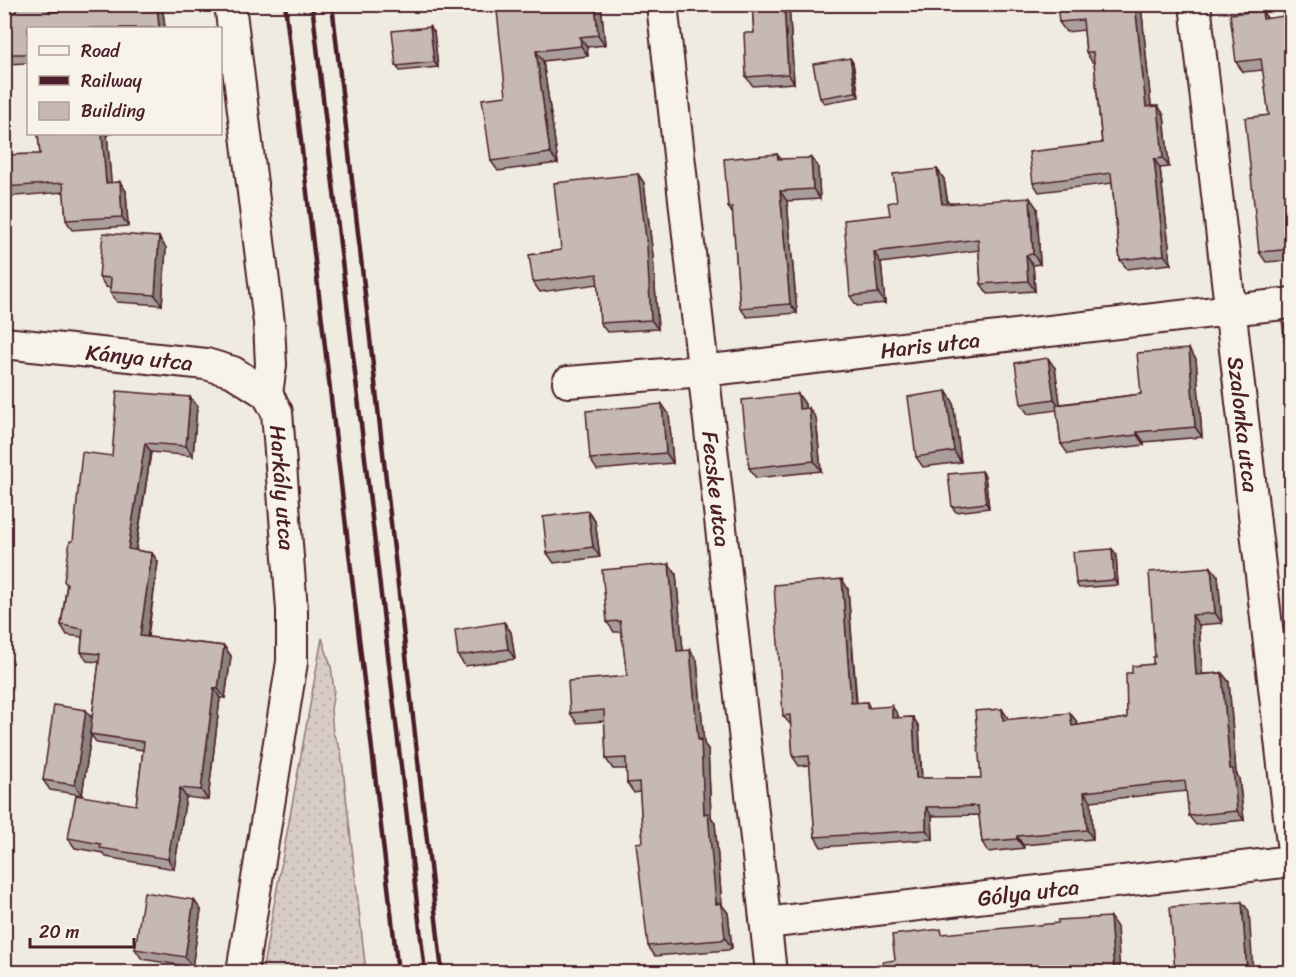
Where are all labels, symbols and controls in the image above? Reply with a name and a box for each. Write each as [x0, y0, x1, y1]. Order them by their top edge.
legend [27, 27, 222, 135]
text: Road [81, 35, 121, 67]
text: Railway [81, 65, 143, 97]
text: Building [81, 95, 145, 127]
street label: Haris utca [878, 320, 982, 370]
street label: Kánya utca [84, 332, 195, 382]
street label: Szalonka utca [1216, 354, 1271, 495]
street label: Harkály utca [259, 424, 307, 552]
street label: Fecske utca [691, 429, 743, 549]
street label: Gólya utca [975, 867, 1081, 917]
scale bar [30, 911, 134, 949]
text: 20 m [39, 916, 79, 948]

